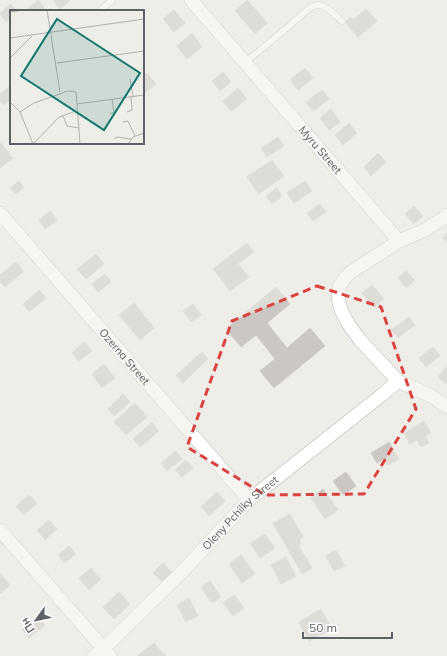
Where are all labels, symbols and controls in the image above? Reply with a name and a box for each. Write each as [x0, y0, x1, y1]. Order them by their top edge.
inset map [10, 10, 144, 144]
street label: Myru Street [296, 123, 345, 177]
street label: Ozerna Street [96, 325, 153, 388]
street label: Oleny Pchilky Street [199, 472, 281, 553]
north arrow [16, 600, 56, 640]
scale bar [303, 614, 392, 640]
text: Пн [17, 615, 38, 636]
text: 50 m [309, 620, 337, 635]

